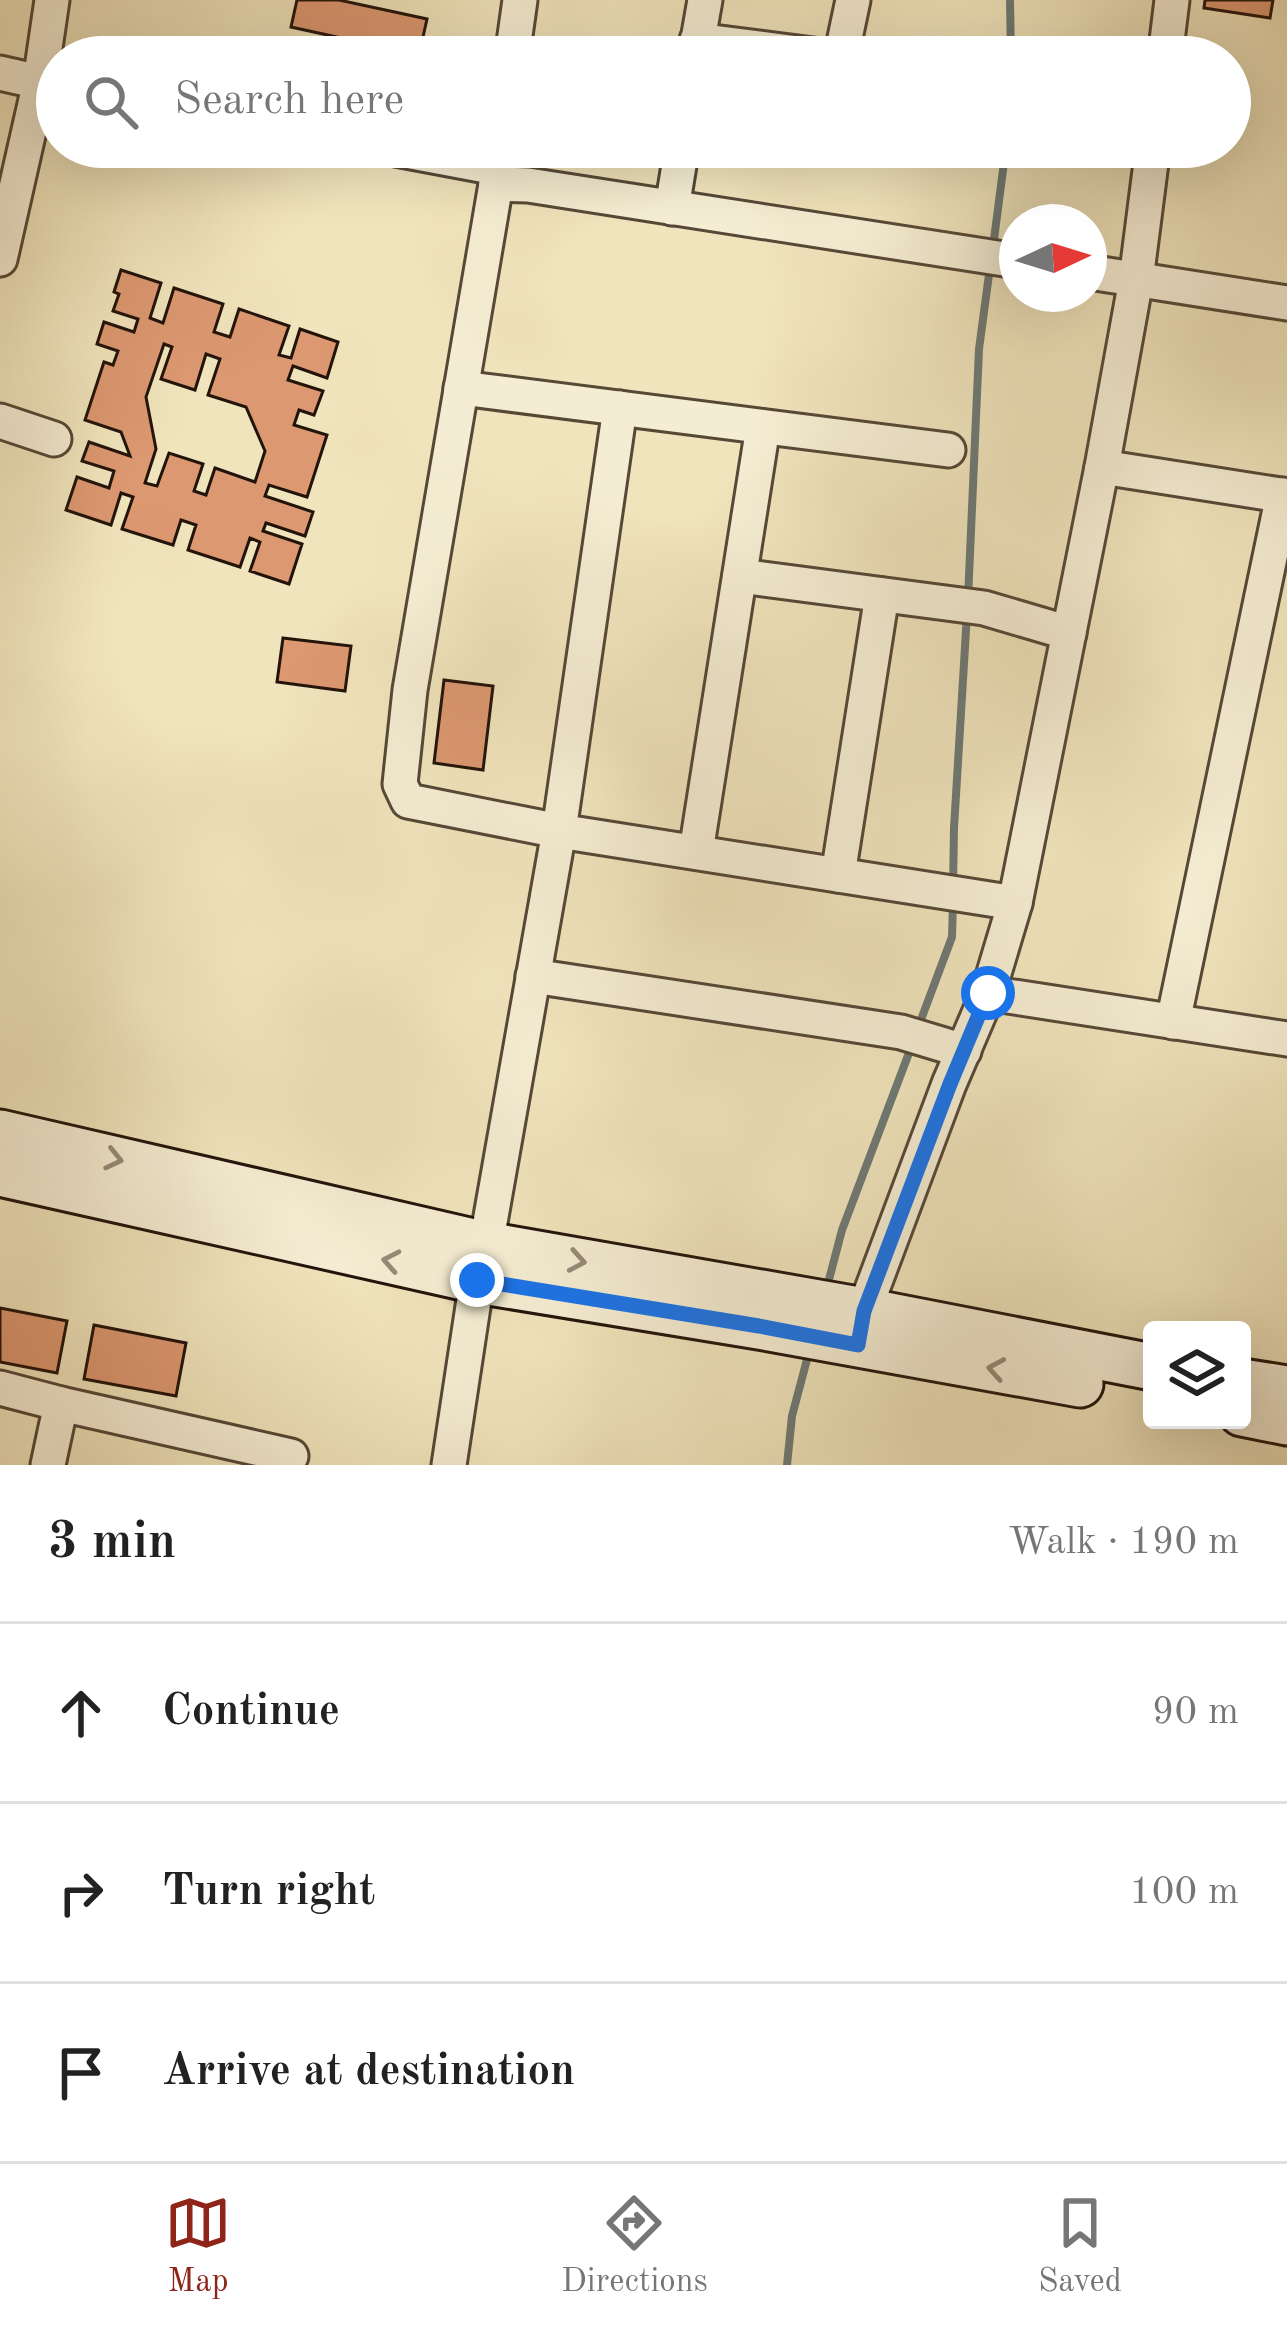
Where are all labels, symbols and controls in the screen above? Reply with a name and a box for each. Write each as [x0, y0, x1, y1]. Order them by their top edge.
search box [36, 36, 1251, 168]
icon: search [78, 69, 144, 135]
text: Search here [174, 79, 404, 124]
north arrow [999, 204, 1107, 312]
route start [961, 966, 1015, 1020]
one-way arrow [103, 1146, 124, 1171]
one-way arrow [567, 1247, 587, 1272]
one-way arrow [382, 1249, 402, 1274]
route end [450, 1253, 504, 1307]
map controls [1143, 1321, 1251, 1429]
button: layers [1143, 1321, 1251, 1429]
one-way arrow [986, 1357, 1006, 1382]
text: 3 min [48, 1518, 176, 1569]
text: Walk · 190 m [1008, 1523, 1239, 1562]
icon: ahead [48, 1680, 114, 1746]
text: Continue [162, 1690, 340, 1735]
text: 90 m [1152, 1693, 1239, 1732]
icon: right [48, 1860, 114, 1926]
text: Turn right [162, 1870, 375, 1915]
text: 100 m [1129, 1873, 1239, 1912]
icon: arrive [48, 2040, 114, 2106]
text: Arrive at destination [162, 2050, 575, 2095]
tab: Map [165, 2190, 231, 2303]
tab: Directions [561, 2190, 708, 2303]
tab: Saved [1038, 2190, 1122, 2303]

